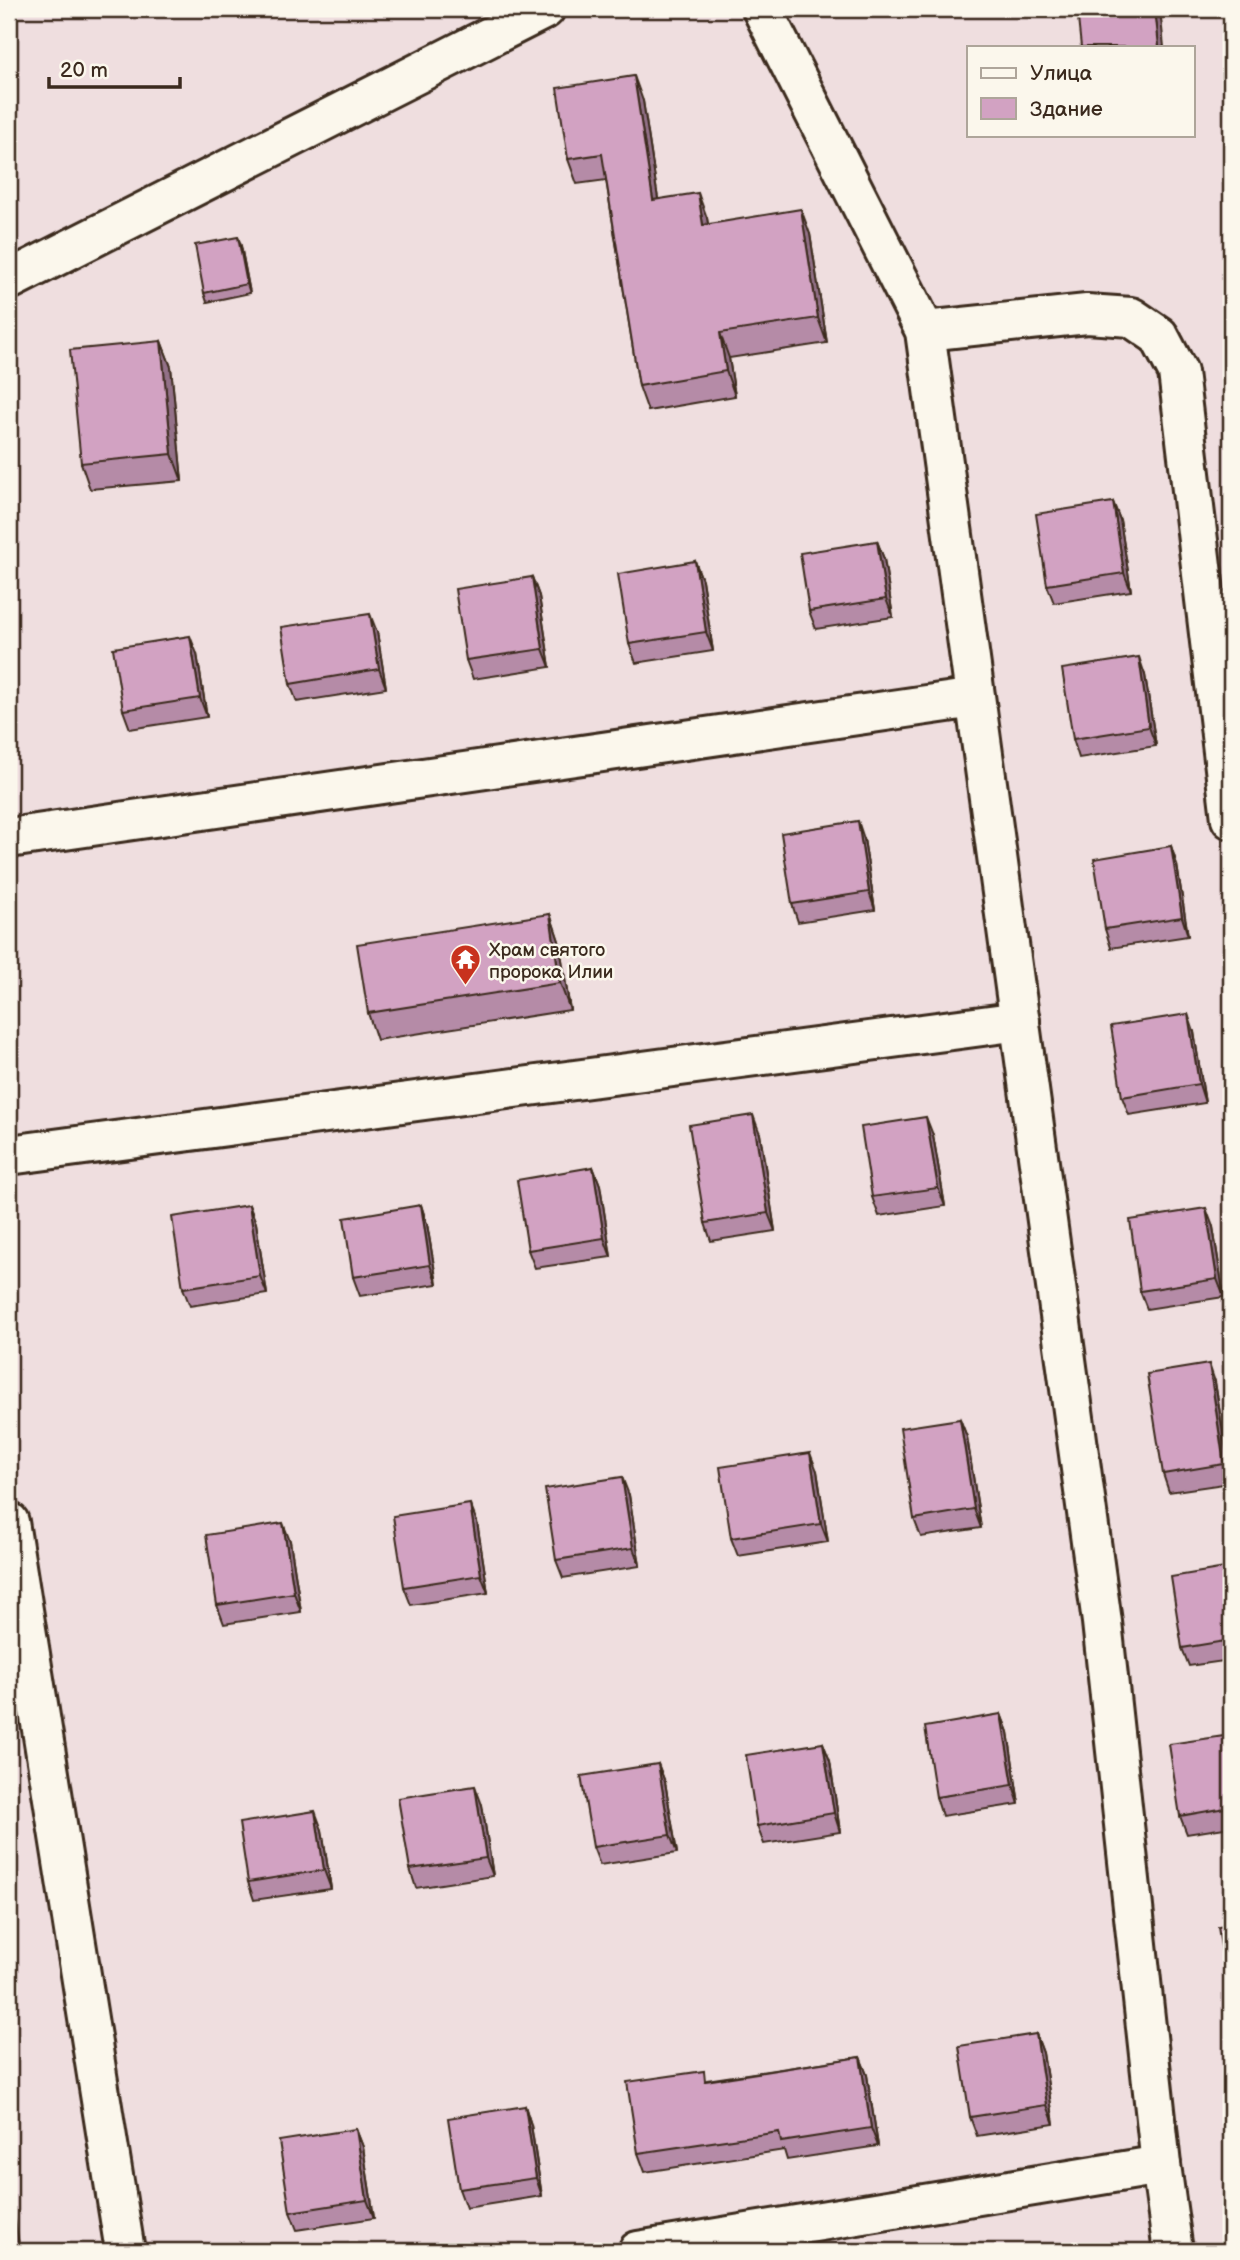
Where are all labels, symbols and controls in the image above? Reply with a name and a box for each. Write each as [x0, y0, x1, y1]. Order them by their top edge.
scale bar [49, 46, 180, 90]
legend [967, 46, 1194, 136]
text: 20 m [60, 58, 108, 83]
text: Улица [1030, 61, 1093, 86]
text: Здание [1030, 97, 1103, 122]
place label: Храм святого пророка Илии [489, 939, 613, 984]
temple icon: Храм святого пророка Илии [449, 943, 483, 987]

